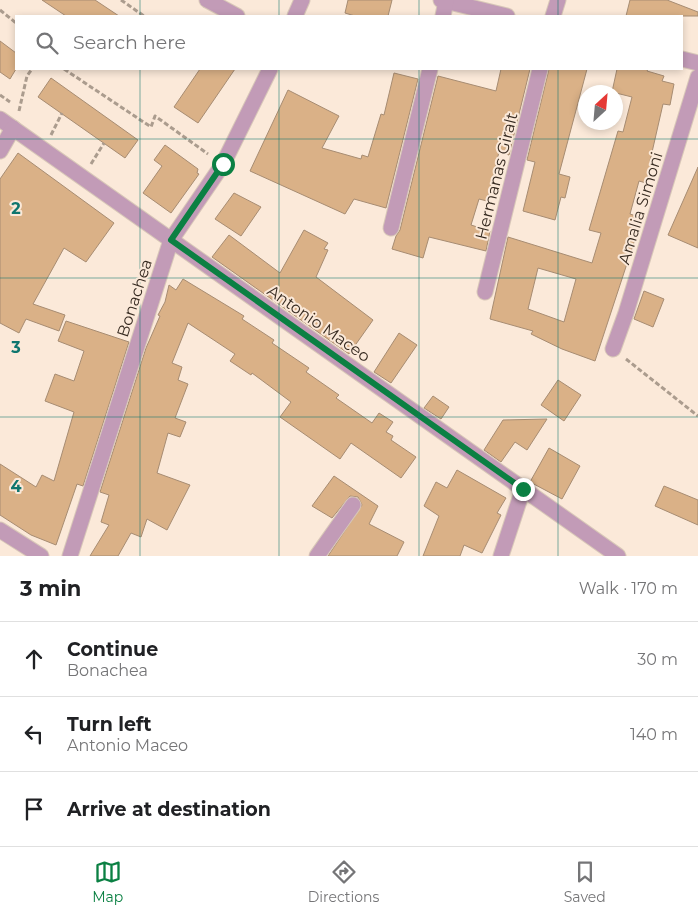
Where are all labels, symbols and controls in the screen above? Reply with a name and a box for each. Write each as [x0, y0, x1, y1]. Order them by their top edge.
search box [15, 15, 683, 70]
icon: search [33, 29, 61, 57]
text: Search here [73, 31, 186, 54]
north arrow [578, 85, 623, 130]
street label: Hermanas Giralt [472, 110, 522, 242]
street label: Amalia Simoni [614, 150, 667, 267]
route start [212, 153, 235, 176]
text: 2 [11, 199, 21, 218]
street label: Bonachea [113, 257, 156, 340]
street label: Antonio Maceo [264, 281, 374, 366]
text: 3 [10, 338, 21, 357]
text: 4 [10, 477, 22, 496]
route end [512, 478, 535, 501]
text: 3 min [20, 576, 81, 601]
text: Walk · 170 m [579, 579, 678, 598]
text: Continue [67, 638, 158, 661]
icon: ahead [20, 645, 48, 673]
text: 30 m [637, 650, 678, 669]
text: Bonachea [67, 661, 148, 680]
text: Turn left [67, 713, 152, 736]
icon: left [20, 720, 48, 748]
text: 140 m [630, 725, 678, 744]
text: Antonio Maceo [67, 736, 188, 755]
icon: arrive [20, 795, 48, 823]
text: Arrive at destination [67, 798, 271, 821]
tab: Map [92, 858, 123, 906]
tab: Directions [308, 858, 379, 906]
tab: Saved [564, 858, 606, 906]

